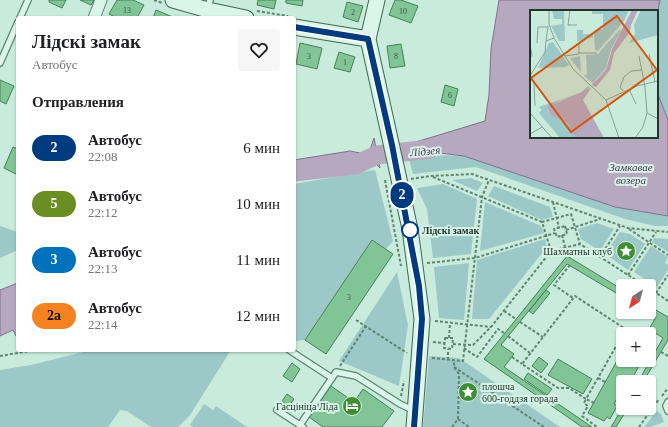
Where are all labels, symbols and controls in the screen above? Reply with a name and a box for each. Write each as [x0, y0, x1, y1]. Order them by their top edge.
house number: 13 [123, 6, 131, 15]
house number: 10 [399, 7, 407, 16]
house number: 2 [351, 8, 355, 17]
inset map [530, 10, 658, 138]
button: heart [238, 29, 280, 71]
text: Лідскі замак [32, 31, 141, 52]
house number: 3 [307, 52, 311, 61]
house number: 8 [394, 52, 398, 61]
text: Автобус [32, 57, 78, 72]
house number: 1 [343, 58, 347, 67]
house number: 6 [448, 91, 452, 100]
text: Отправления [32, 94, 124, 110]
text: Автобус [88, 132, 142, 148]
text: 2 [51, 140, 58, 155]
text: 6 мин [243, 140, 280, 156]
water label: Лідзея [408, 144, 441, 158]
text: 22:08 [88, 149, 118, 164]
water label: Замкавае возера [609, 161, 653, 186]
line badge: 2 [389, 182, 415, 208]
text: 2 [399, 187, 406, 202]
text: Автобус [88, 188, 142, 204]
text: 5 [51, 196, 58, 211]
text: 10 мин [236, 196, 280, 212]
text: 22:12 [88, 205, 118, 220]
marker: Лідскі замак [401, 221, 419, 239]
place label: Лідскі замак [422, 225, 480, 236]
place icon: Шахматны клуб [615, 240, 637, 262]
text: Автобус [88, 244, 142, 260]
place label: Шахматны клуб [543, 246, 612, 257]
text: 3 [51, 252, 58, 267]
text: 11 мин [236, 252, 280, 268]
text: 22:13 [88, 261, 118, 276]
north arrow [616, 279, 656, 319]
map controls [616, 279, 656, 415]
house number: 3 [347, 293, 351, 302]
text: Автобус [88, 300, 142, 316]
text: 2а [47, 308, 61, 323]
text: 12 мин [236, 308, 280, 324]
text: 22:14 [88, 317, 118, 332]
button: + [616, 327, 656, 367]
button: − [616, 375, 656, 415]
place icon: плошча 600-годдзя горада [457, 381, 479, 403]
place label: плошча 600-годдзя горада [482, 381, 559, 404]
hotel icon: Гасцініца Ліда [341, 395, 363, 417]
place label: Гасцініца Ліда [276, 401, 339, 412]

